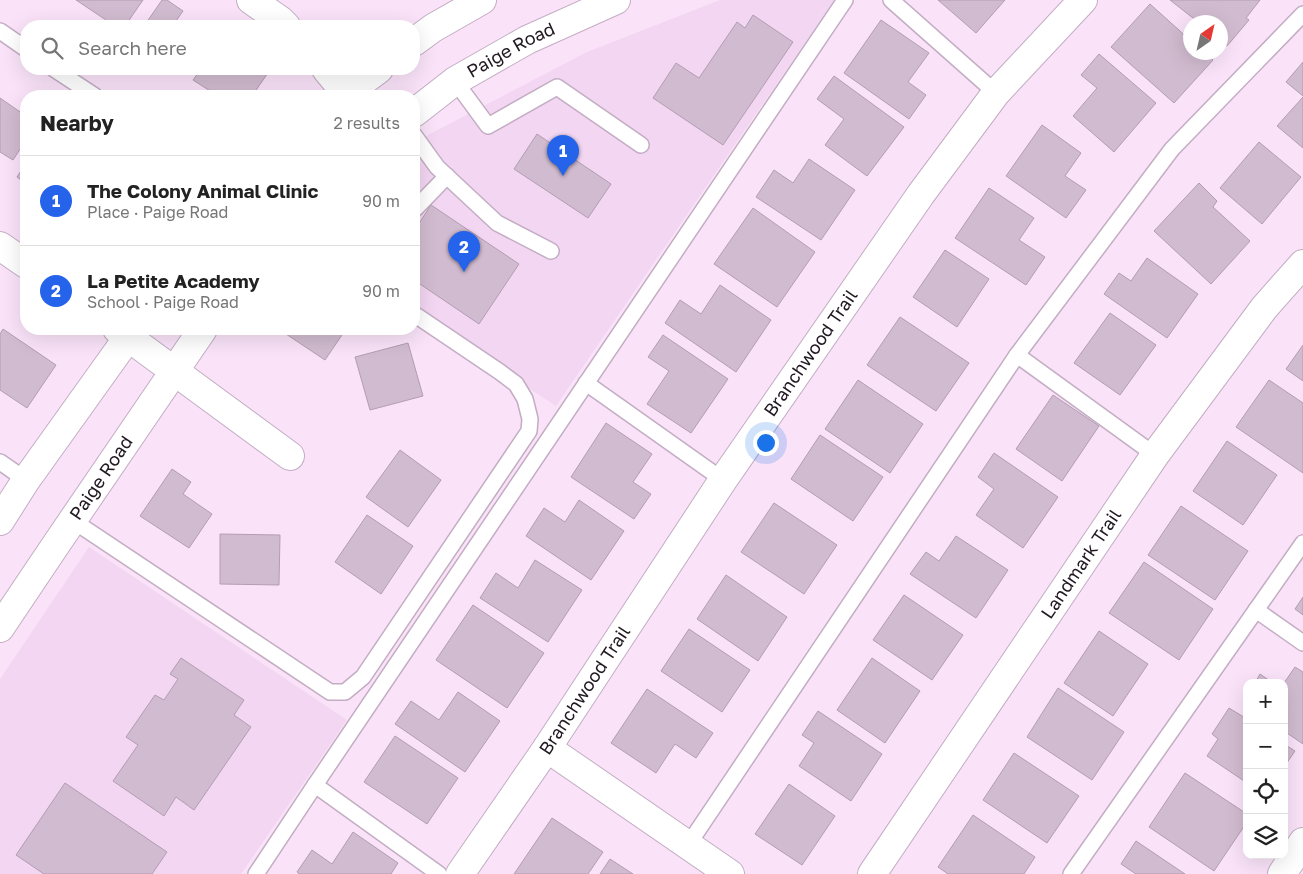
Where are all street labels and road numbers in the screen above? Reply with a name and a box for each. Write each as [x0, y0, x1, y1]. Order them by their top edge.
street label: Paige Road [463, 17, 558, 82]
street label: Branchwood Trail [758, 285, 862, 420]
street label: Paige Road [64, 431, 137, 524]
street label: Landmark Trail [1036, 504, 1126, 623]
street label: Branchwood Trail [534, 621, 634, 758]

